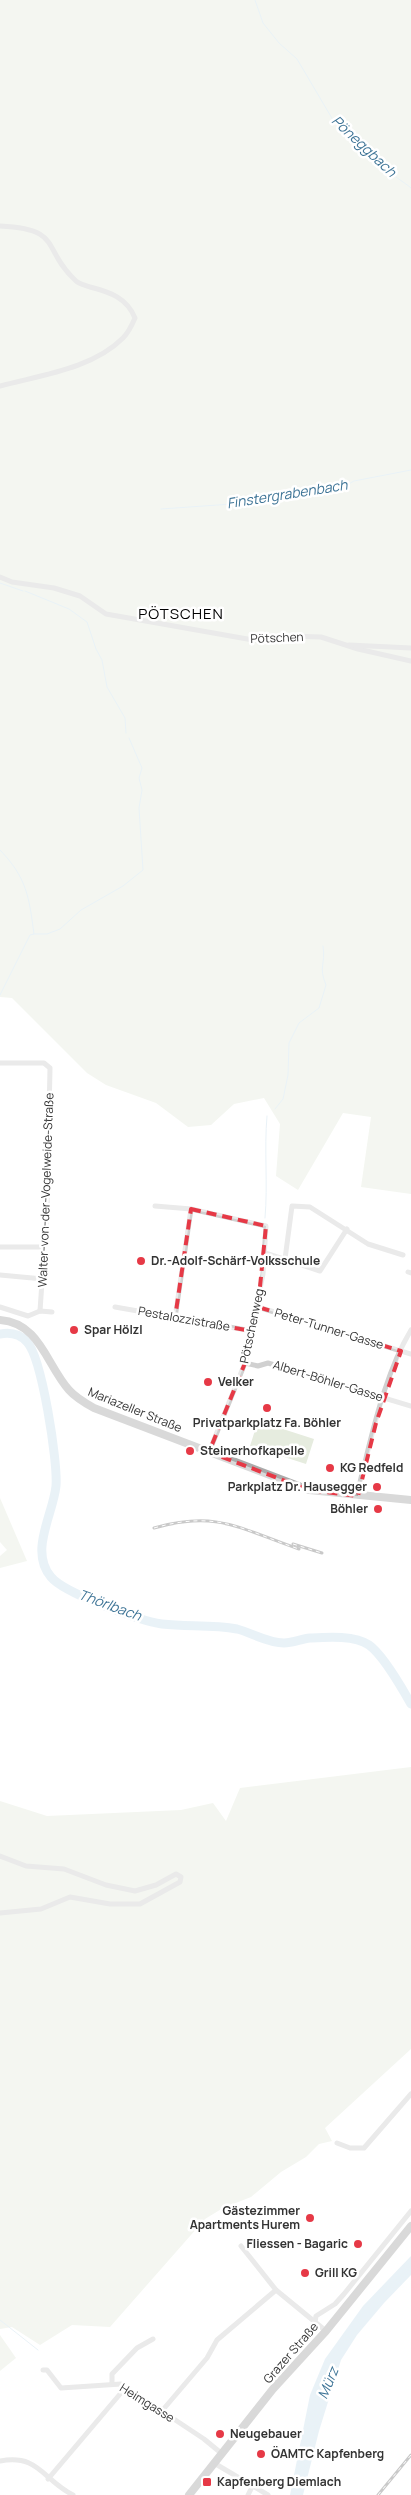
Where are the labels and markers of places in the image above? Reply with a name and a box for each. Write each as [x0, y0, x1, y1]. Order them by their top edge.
place label: Dr.-Adolf-Schärf-Volksschule [151, 1252, 320, 1269]
marker: Dr.-Adolf-Schärf-Volksschule [135, 1255, 147, 1267]
place label: Spar Hölzl [84, 1321, 143, 1338]
marker: Spar Hölzl [68, 1324, 80, 1336]
place label: Velker [218, 1373, 254, 1390]
marker: Velker [202, 1376, 214, 1388]
marker: Privatparkplatz Fa. Böhler [261, 1402, 273, 1414]
place label: Privatparkplatz Fa. Böhler [193, 1414, 341, 1431]
place label: Steinerhofkapelle [200, 1442, 305, 1459]
marker: Steinerhofkapelle [184, 1445, 196, 1457]
place label: KG Redfeld [340, 1459, 403, 1476]
marker: KG Redfeld [324, 1462, 336, 1474]
place label: Parkplatz Dr. Hausegger [228, 1478, 367, 1495]
marker: Parkplatz Dr. Hausegger [371, 1481, 383, 1493]
place label: Böhler [330, 1500, 368, 1517]
marker: Böhler [372, 1503, 384, 1515]
place label: Gästezimmer Apartments Hurem [190, 2202, 300, 2233]
marker: Gästezimmer Apartments Hurem [304, 2212, 316, 2224]
place label: Fliessen - Bagaric [247, 2235, 348, 2252]
marker: Fliessen - Bagaric [352, 2238, 364, 2250]
place label: Grill KG [315, 2264, 357, 2281]
marker: Grill KG [299, 2267, 311, 2279]
place label: Neugebauer [230, 2425, 302, 2442]
marker: Neugebauer [214, 2428, 226, 2440]
place label: ÖAMTC Kapfenberg [271, 2445, 384, 2462]
marker: ÖAMTC Kapfenberg [255, 2448, 267, 2460]
place label: Kapfenberg Diemlach [217, 2473, 341, 2490]
marker: Kapfenberg Diemlach [201, 2476, 213, 2488]

